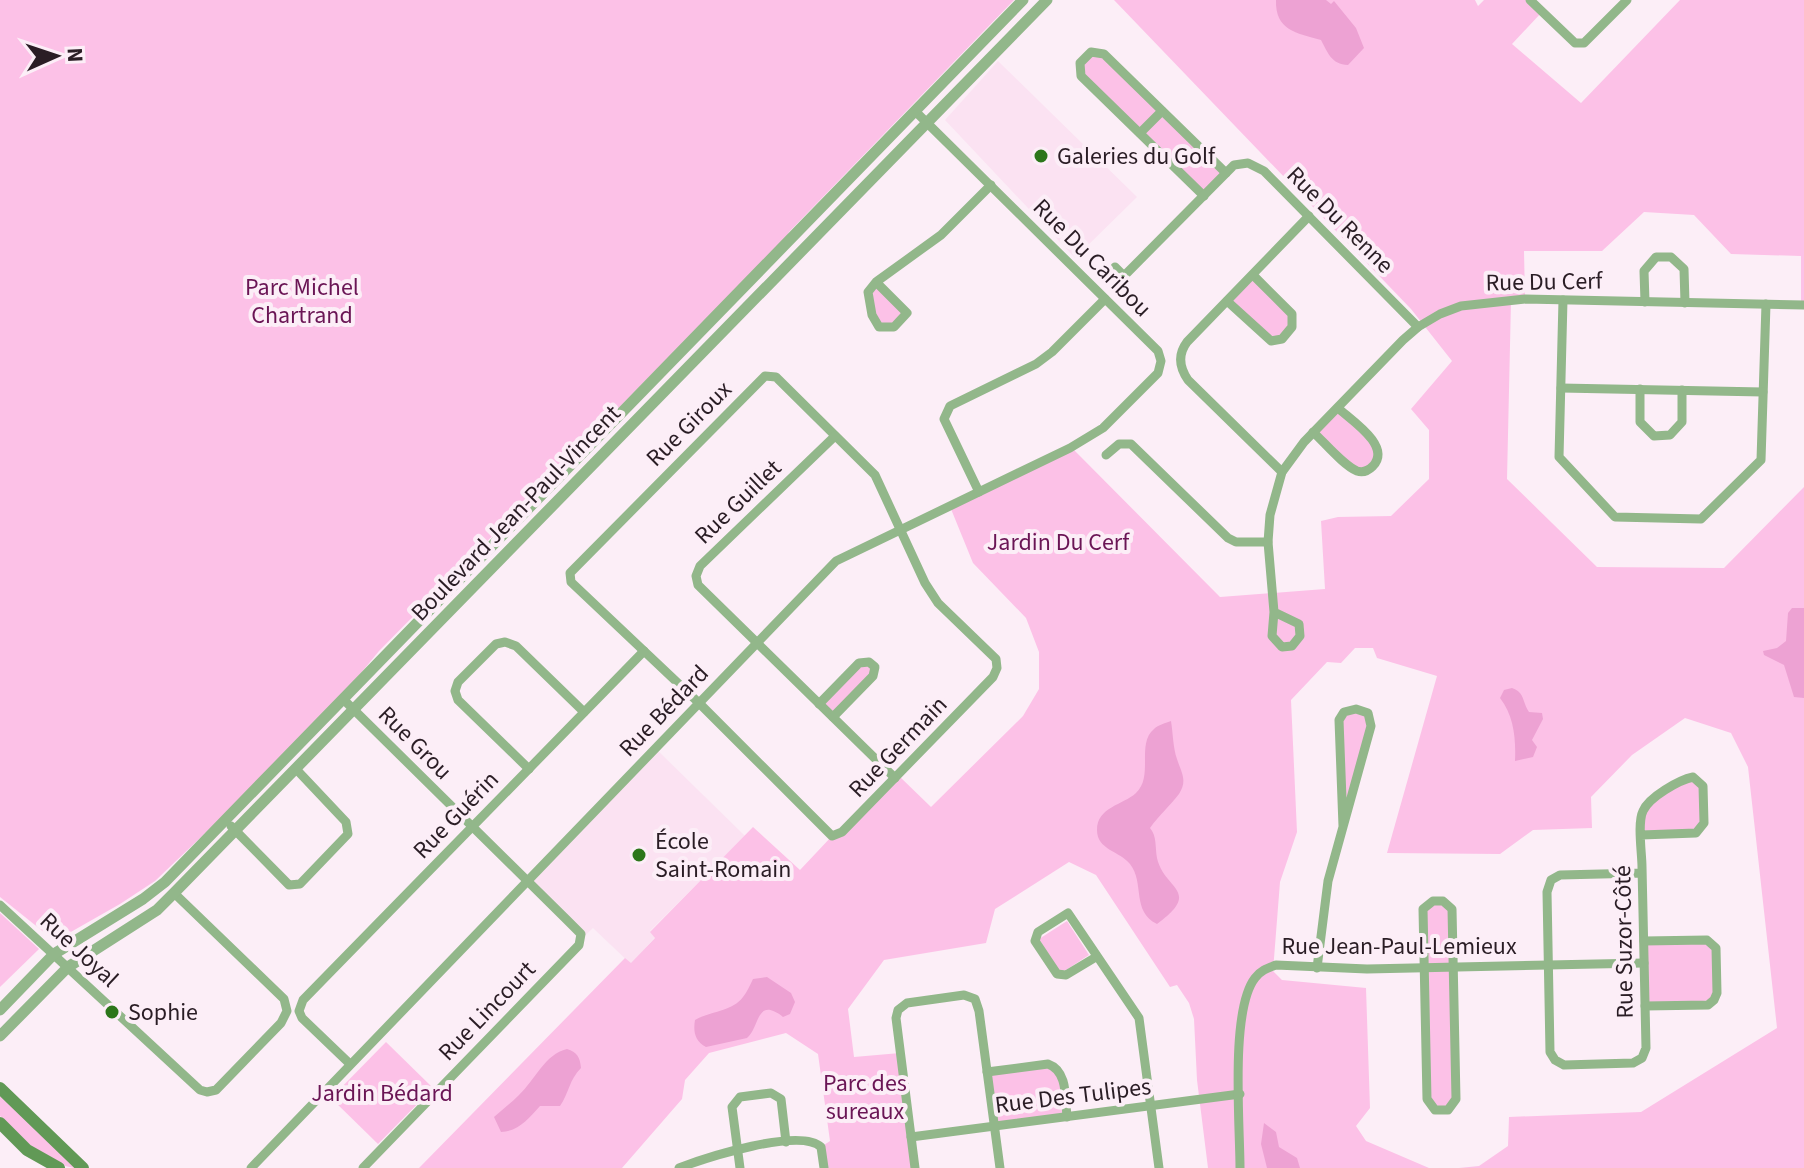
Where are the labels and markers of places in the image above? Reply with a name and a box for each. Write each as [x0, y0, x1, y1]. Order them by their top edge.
place label: Galeries du Golf [1057, 139, 1216, 174]
marker: Galeries du Golf [1032, 147, 1050, 165]
place label: École Saint-Romain [655, 824, 791, 887]
marker: École Saint-Romain [630, 846, 648, 864]
place label: Sophie [128, 995, 198, 1030]
marker: Sophie [103, 1003, 121, 1021]

